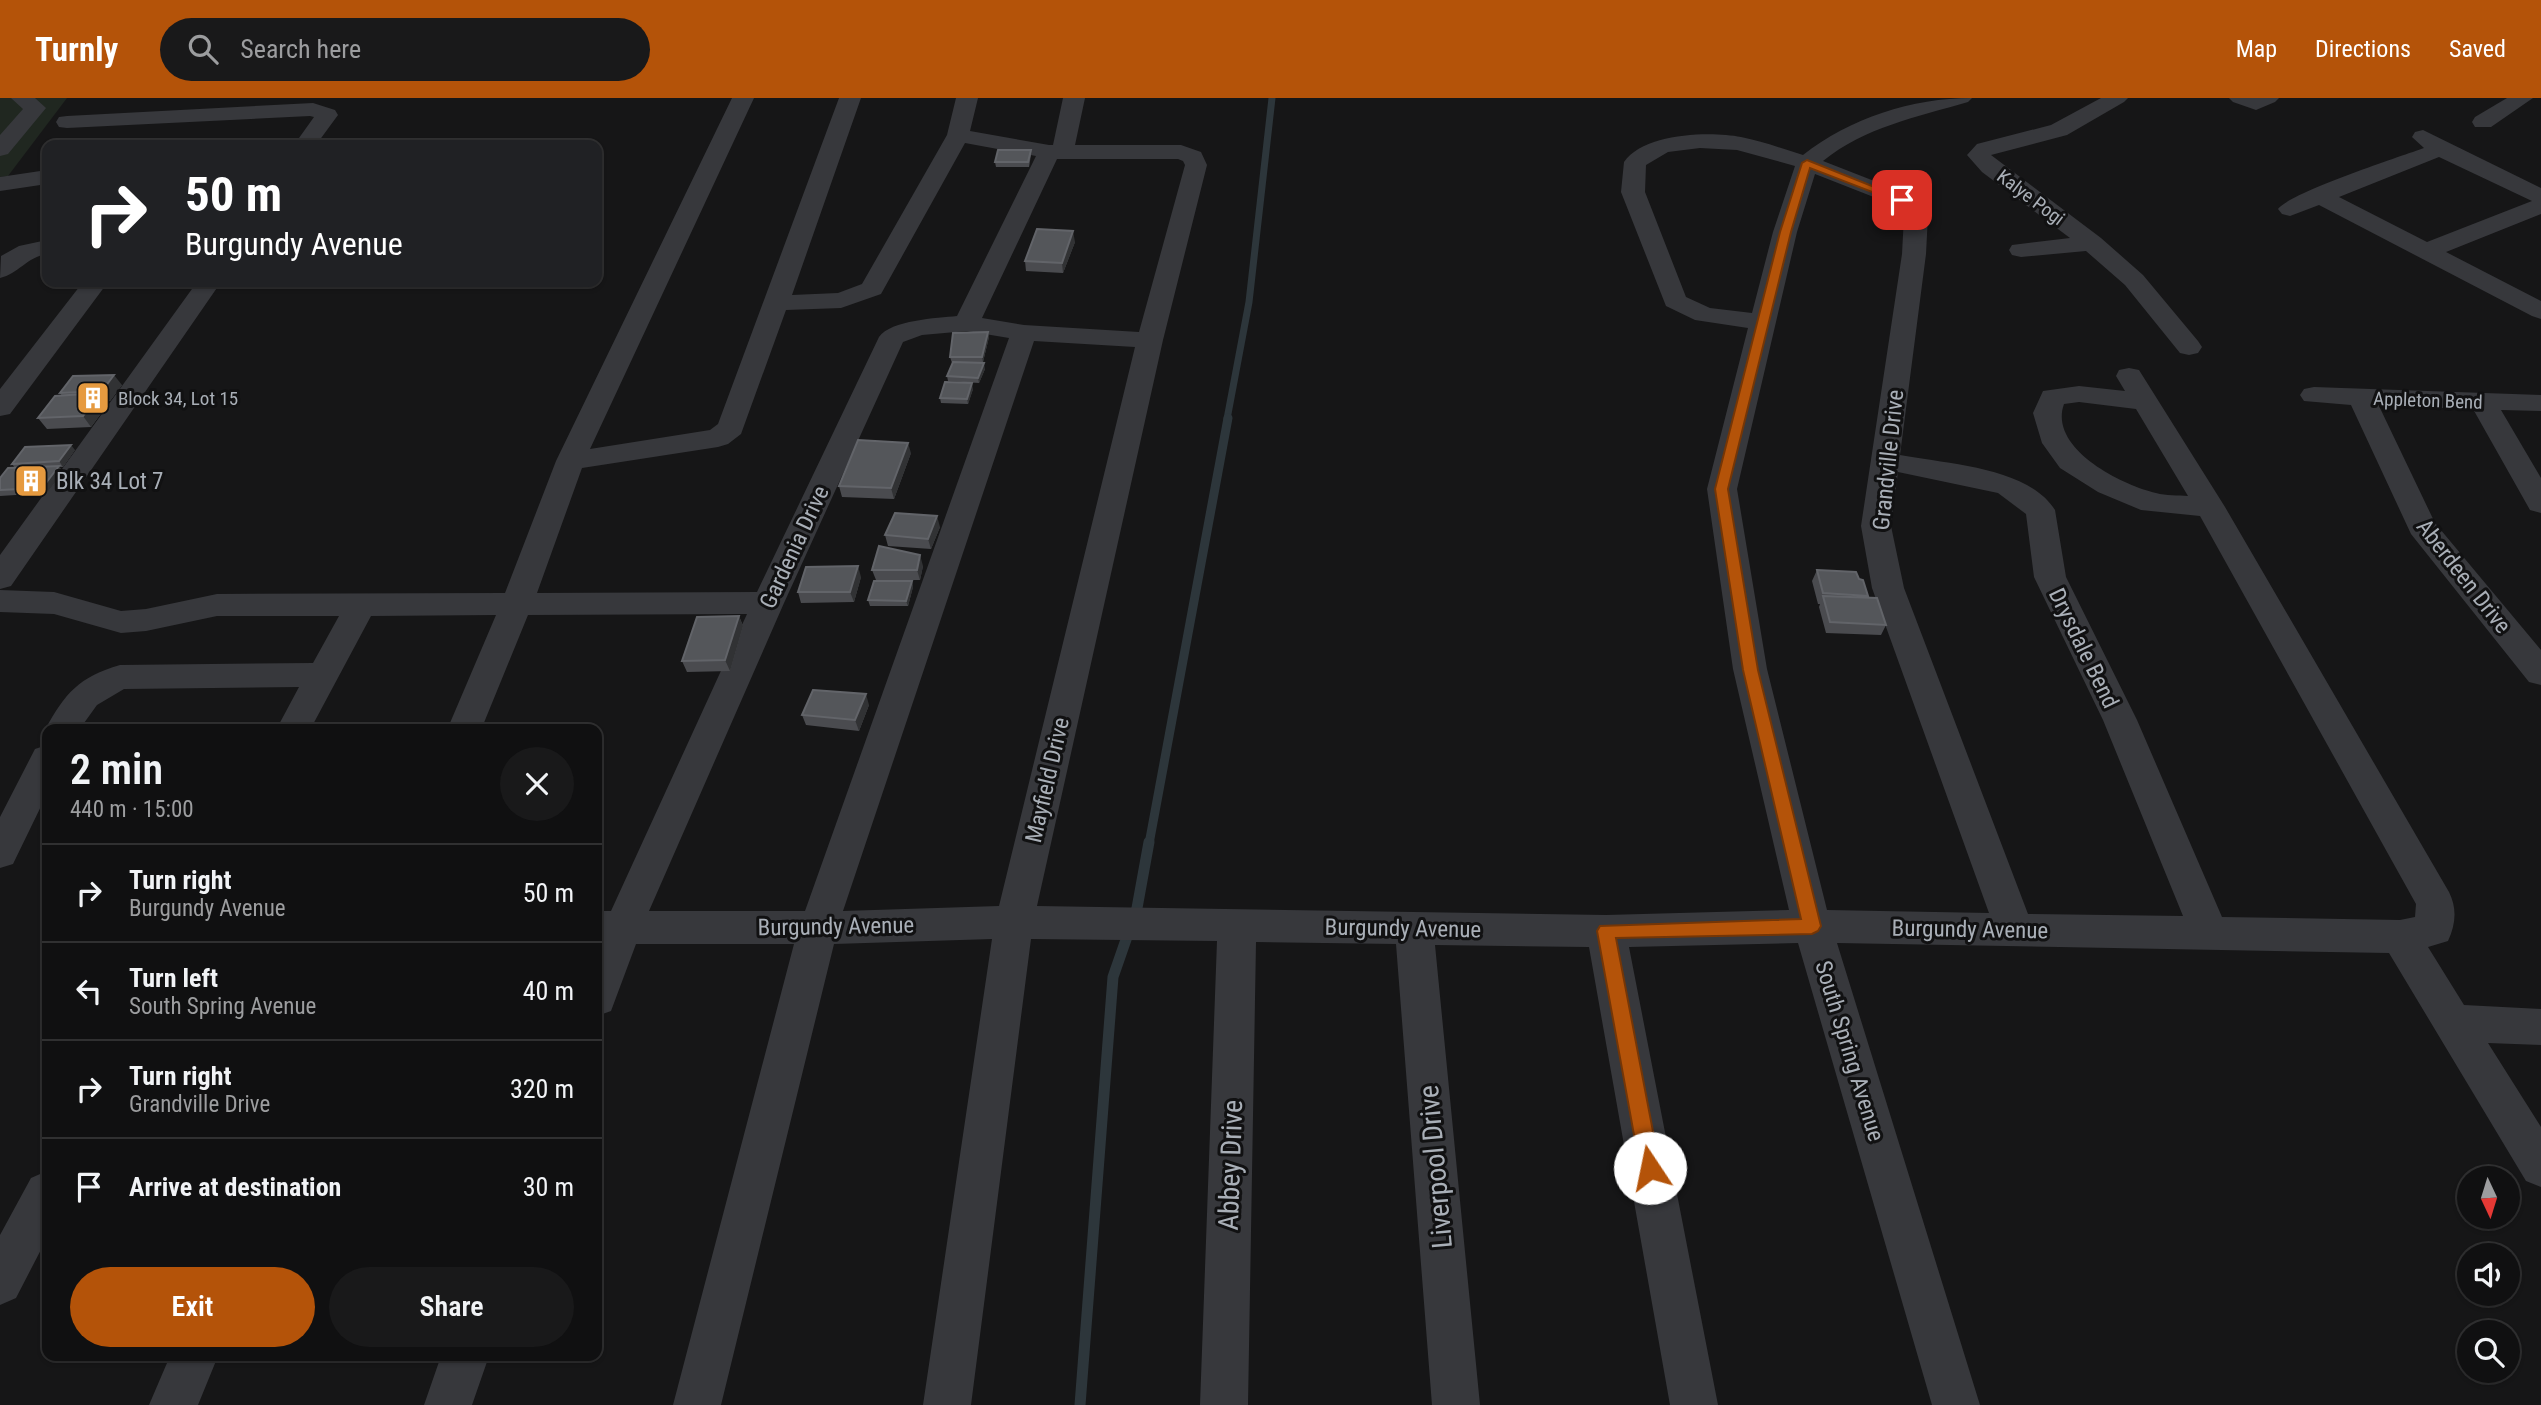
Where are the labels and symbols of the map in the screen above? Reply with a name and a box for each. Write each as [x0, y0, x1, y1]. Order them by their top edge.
street label: Kalye Pogi [1992, 165, 2069, 230]
pin [1872, 170, 1932, 230]
building icon: Block 34, Lot 15 [74, 379, 112, 417]
place label: Block 34, Lot 15 [118, 387, 238, 410]
street label: Appleton Bend [2373, 387, 2483, 414]
street label: Grandville Drive [1868, 388, 1909, 532]
building icon: Blk 34 Lot 7 [12, 462, 50, 500]
place label: Blk 34 Lot 7 [56, 468, 163, 495]
street label: Gardenia Drive [754, 482, 835, 613]
street label: Aberdeen Drive [2411, 514, 2517, 639]
street label: Drysdale Bend [2043, 584, 2124, 713]
street label: Mayfield Drive [1020, 715, 1075, 845]
street label: Burgundy Avenue [758, 912, 915, 941]
street label: Burgundy Avenue [1324, 914, 1481, 943]
street label: Burgundy Avenue [1891, 915, 2048, 944]
street label: South Spring Avenue [1809, 958, 1890, 1145]
street label: Liverpool Drive [1412, 1084, 1459, 1250]
street label: Abbey Drive [1212, 1099, 1249, 1231]
position arrow [1613, 1131, 1687, 1205]
north arrow [2457, 1166, 2520, 1228]

